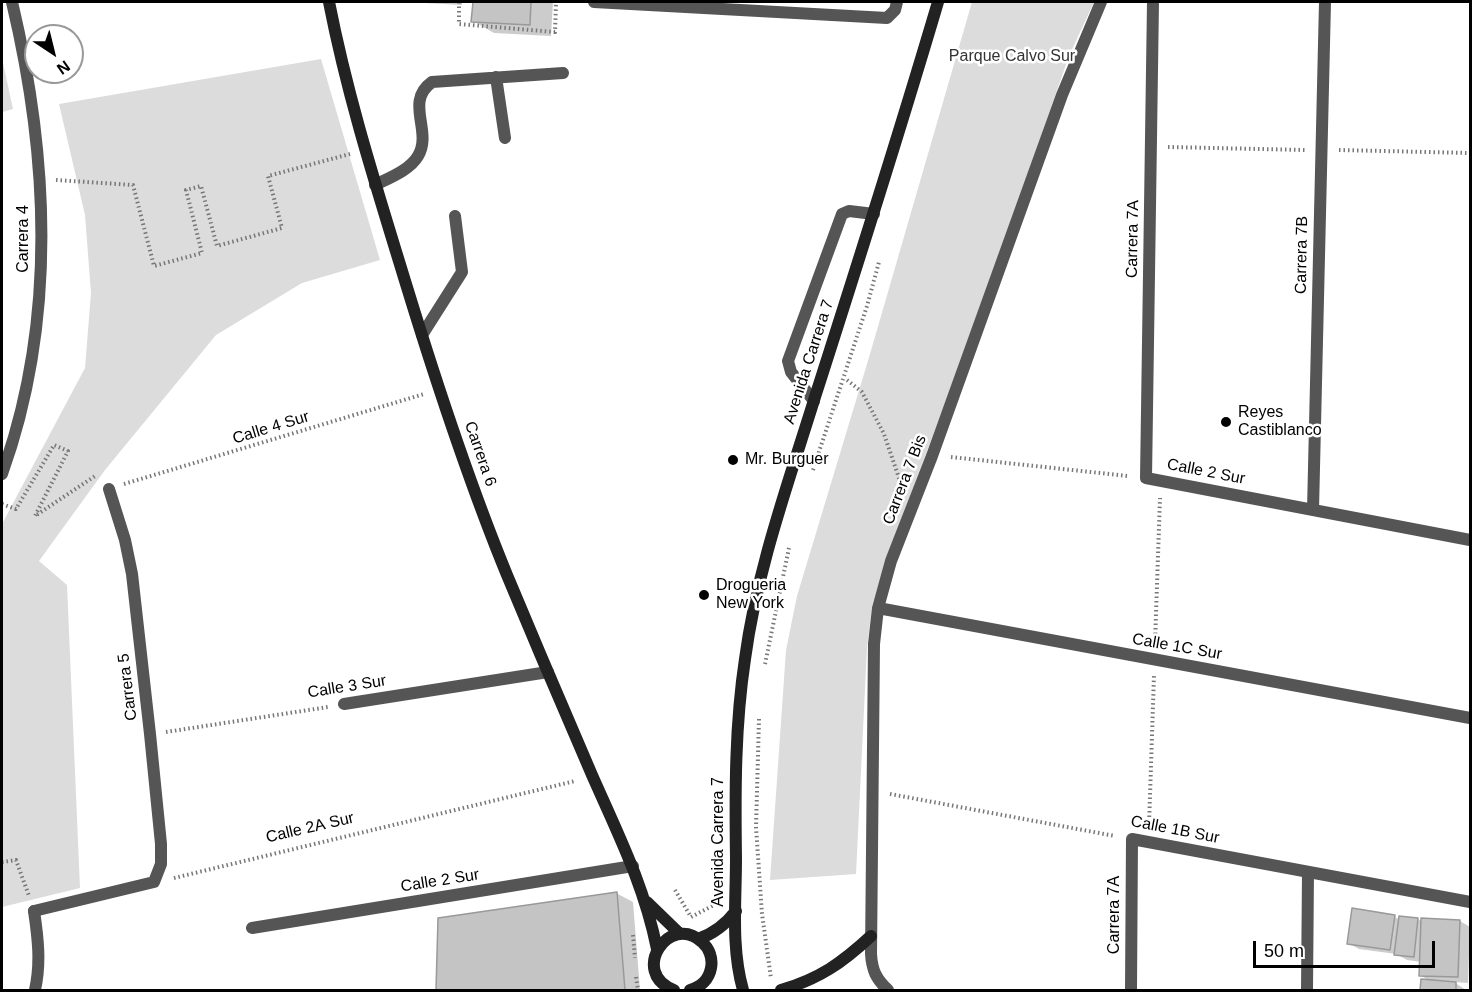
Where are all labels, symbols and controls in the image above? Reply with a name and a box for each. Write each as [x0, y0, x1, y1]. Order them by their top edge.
north arrow [24, 24, 84, 84]
park label: Parque Calvo Sur [949, 47, 1075, 67]
text: N [54, 57, 73, 78]
street label: Carrera 7A [1123, 200, 1143, 278]
street label: Carrera 4 [14, 205, 34, 273]
street label: Carrera 7B [1292, 216, 1312, 294]
street label: Avenida Carrera 7 [780, 297, 838, 427]
place label: Reyes Castiblanco [1238, 403, 1322, 441]
street label: Calle 4 Sur [230, 407, 312, 449]
marker: Reyes Castiblanco [1219, 415, 1233, 429]
street label: Carrera 6 [460, 419, 500, 489]
street label: Carrera 7 Bis [879, 433, 931, 527]
place label: Mr. Burguer [745, 450, 829, 470]
marker: Mr. Burguer [726, 453, 740, 467]
street label: Calle 2 Sur [1165, 455, 1247, 489]
place label: Drogueria New York [716, 576, 786, 614]
marker: Drogueria New York [697, 588, 711, 602]
street label: Calle 1C Sur [1131, 630, 1223, 664]
street label: Carrera 5 [114, 652, 142, 722]
street label: Calle 3 Sur [306, 671, 388, 703]
street label: Avenida Carrera 7 [709, 777, 729, 907]
street label: Calle 2A Sur [264, 809, 356, 847]
street label: Calle 1B Sur [1129, 812, 1221, 848]
street label: Calle 2 Sur [399, 865, 481, 897]
street label: Carrera 7A [1105, 876, 1125, 954]
scale bar [1256, 929, 1438, 967]
text: 50 m [1264, 941, 1304, 961]

